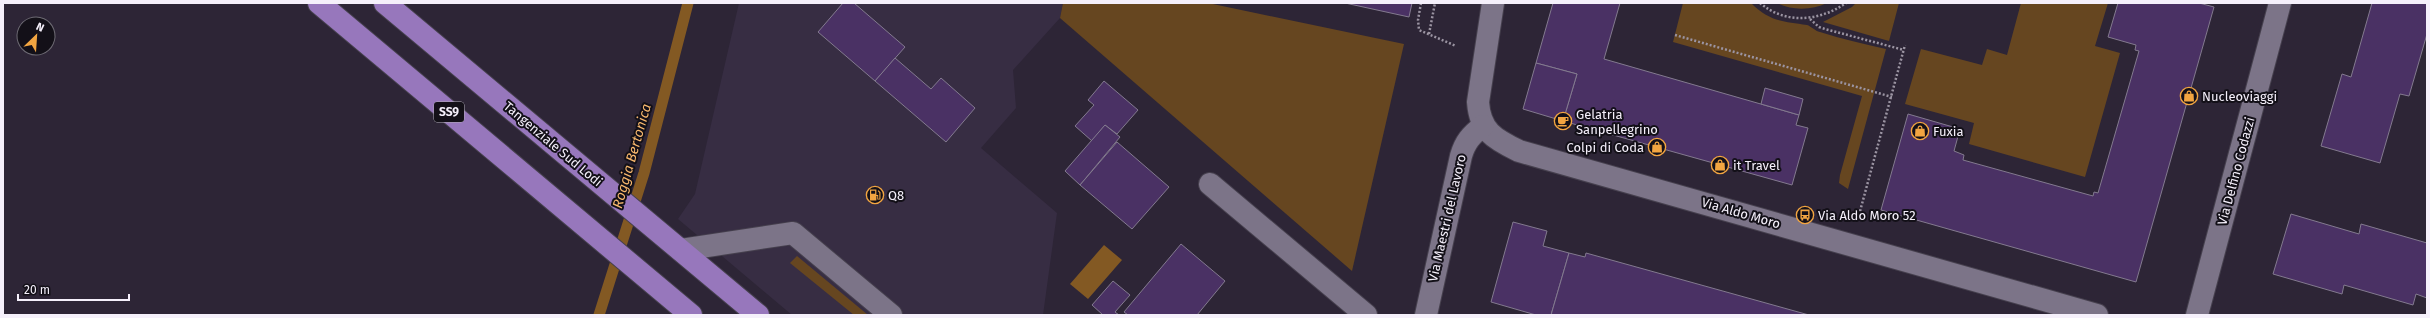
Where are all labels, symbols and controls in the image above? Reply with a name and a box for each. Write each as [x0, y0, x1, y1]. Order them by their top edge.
north arrow [16, 16, 56, 56]
text: N [34, 20, 46, 35]
shop icon: Nucleoviaggi [2179, 86, 2199, 106]
place label: Nucleoviaggi [2202, 89, 2277, 104]
street label: Tangenziale Sud Lodi [501, 99, 605, 189]
road number: SS9 [434, 102, 464, 122]
water label: Roggia Bertonica [609, 102, 655, 210]
place label: Gelatria Sanpellegrino [1576, 107, 1658, 137]
cafe icon: Gelatria Sanpellegrino [1553, 111, 1573, 131]
street label: Via Delfino Codazzi [2214, 115, 2258, 227]
shop icon: Fuxia [1910, 121, 1930, 141]
place label: Fuxia [1933, 124, 1964, 139]
shop icon: Colpi di Coda [1647, 137, 1667, 157]
place label: Colpi di Coda [1566, 140, 1644, 155]
street label: Via Maestri del Lavoro [1425, 153, 1469, 283]
shop icon: it Travel [1710, 155, 1730, 175]
place label: it Travel [1733, 158, 1780, 173]
fuel station icon: Q8 [865, 185, 885, 205]
place label: Q8 [888, 188, 904, 203]
street label: Via Aldo Moro [1700, 195, 1782, 231]
bus stop icon: Via Aldo Moro 52 [1795, 205, 1815, 225]
place label: Via Aldo Moro 52 [1818, 208, 1916, 223]
scale bar [18, 276, 129, 302]
text: 20 m [24, 283, 50, 297]

